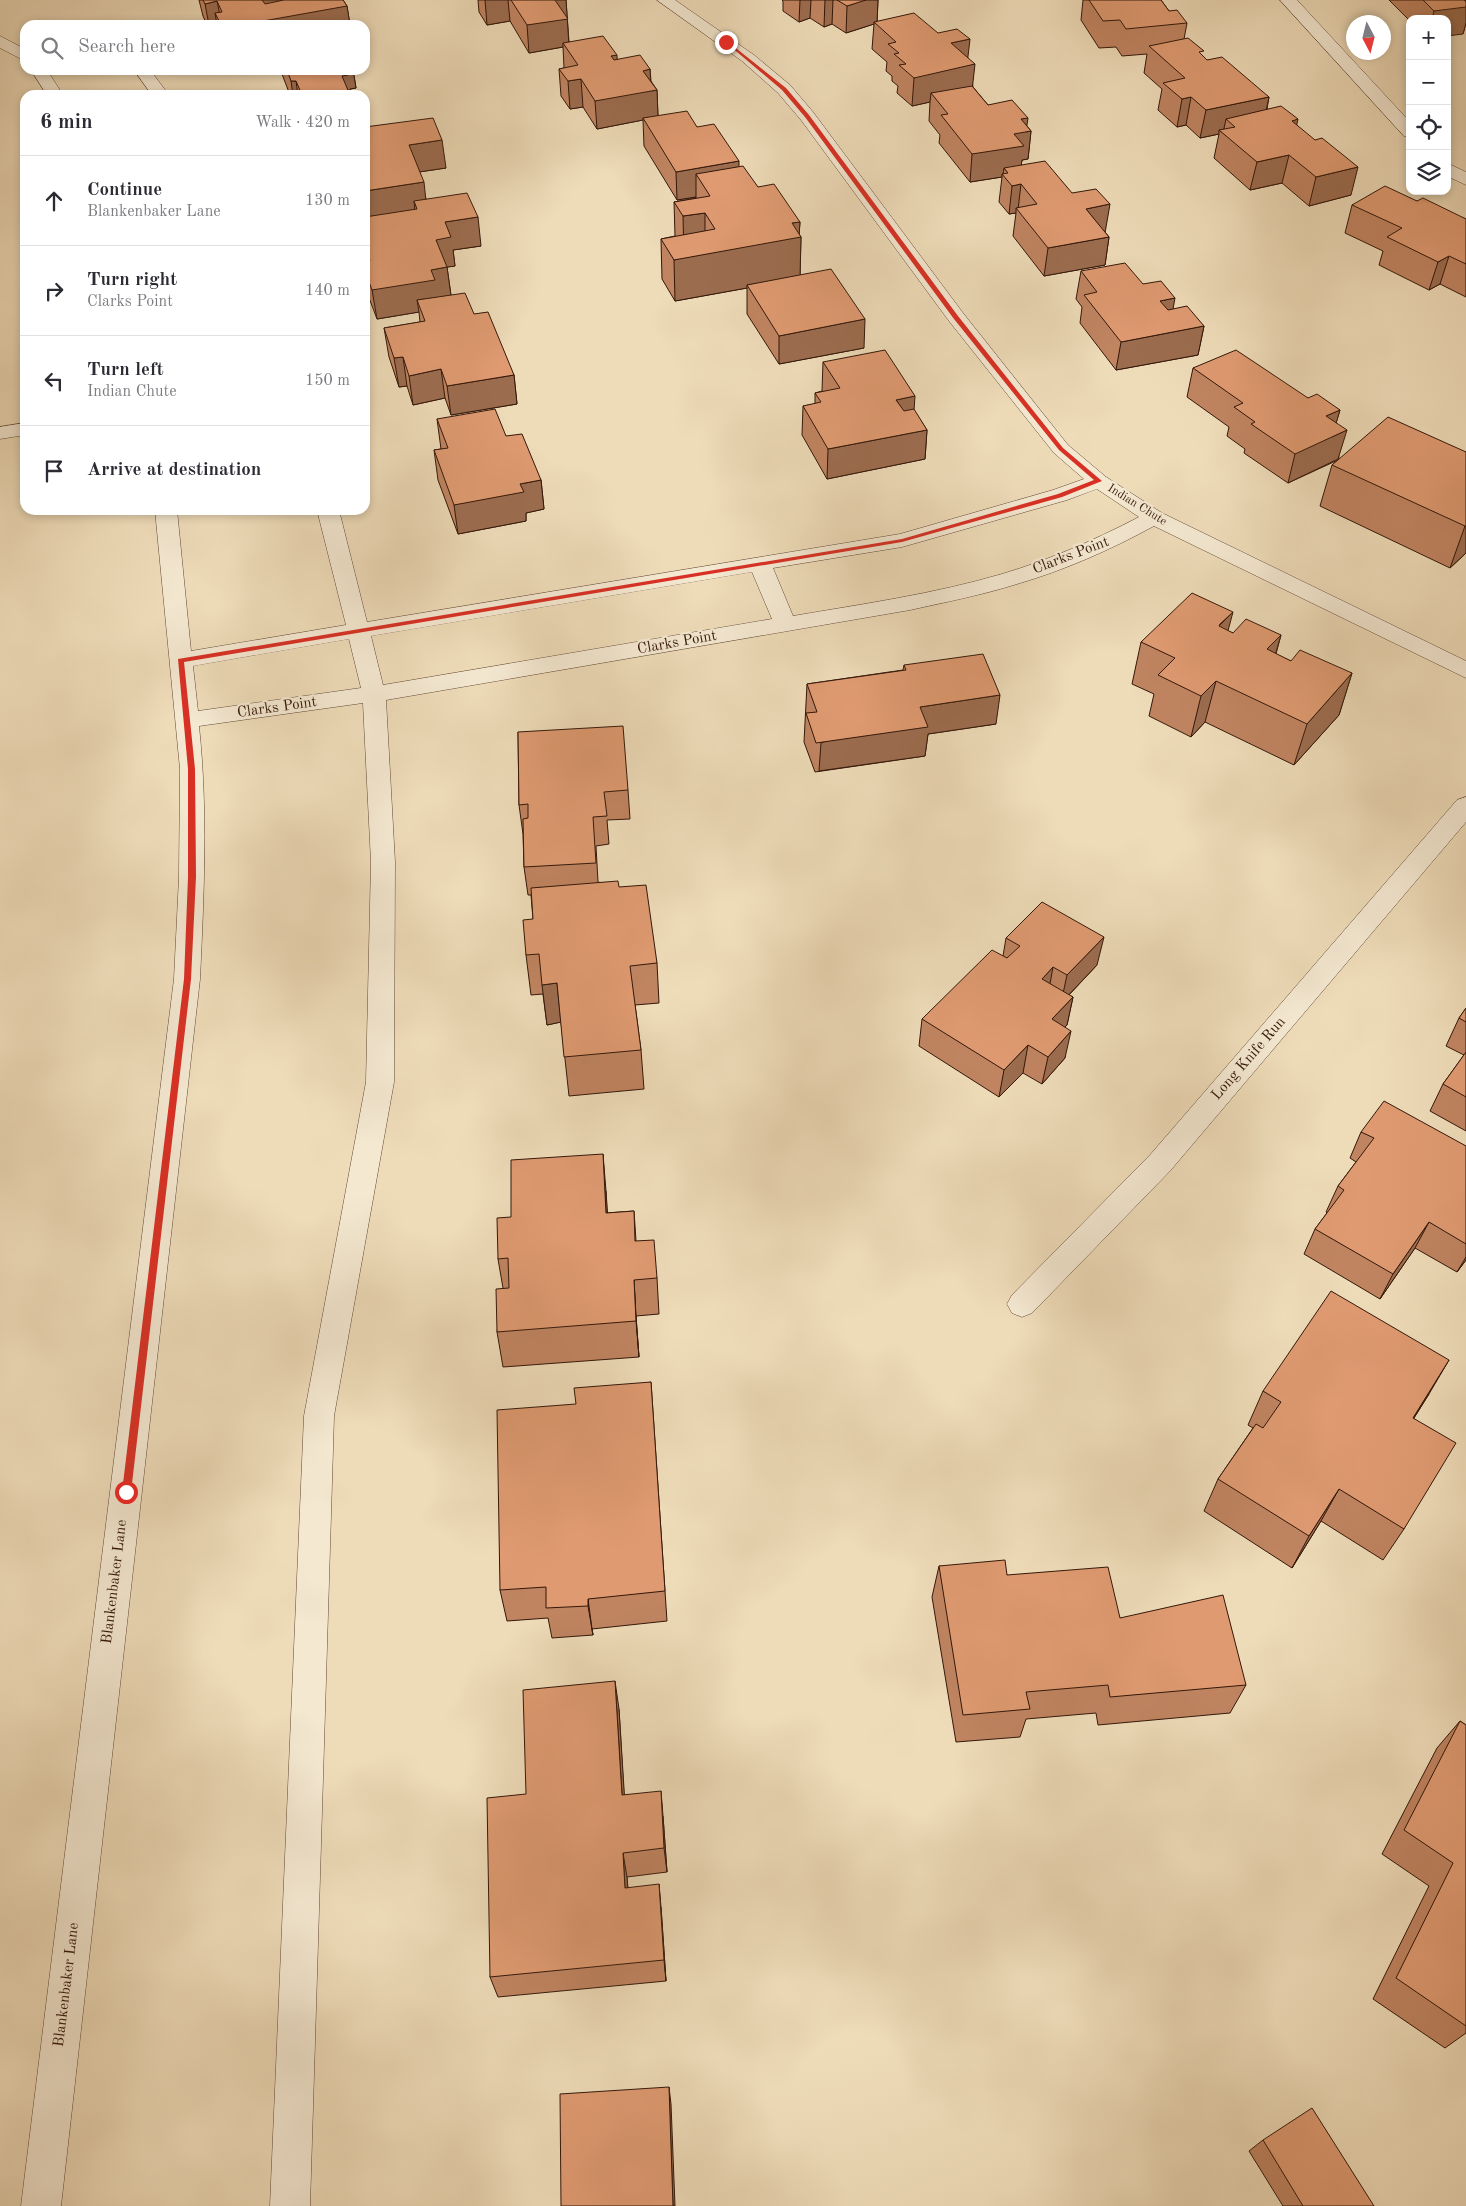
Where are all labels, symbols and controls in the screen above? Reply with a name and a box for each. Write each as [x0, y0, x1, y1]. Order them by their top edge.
north arrow [1346, 15, 1391, 60]
map controls [1406, 15, 1451, 195]
button: + [1406, 15, 1451, 60]
search box [20, 20, 370, 75]
route end [715, 31, 738, 54]
icon: search [38, 34, 66, 62]
text: Search here [78, 38, 175, 57]
button: − [1406, 60, 1451, 105]
button: locate [1406, 105, 1451, 150]
text: 6 min [40, 112, 93, 133]
text: Walk · 420 m [255, 115, 350, 131]
button: layers [1406, 150, 1451, 195]
text: Continue [87, 181, 162, 200]
icon: ahead [40, 187, 68, 215]
text: 130 m [305, 193, 350, 209]
text: Blankenbaker Lane [87, 204, 221, 220]
text: Turn right [87, 271, 177, 290]
icon: right [40, 277, 68, 305]
text: 140 m [305, 283, 350, 299]
text: Clarks Point [87, 294, 173, 310]
text: Turn left [87, 361, 164, 380]
icon: left [40, 367, 68, 395]
text: 150 m [305, 373, 350, 389]
text: Indian Chute [87, 384, 177, 400]
icon: arrive [40, 457, 68, 485]
text: Arrive at destination [87, 461, 261, 480]
street label: Indian Chute [1105, 482, 1169, 528]
street label: Clarks Point [1031, 535, 1111, 577]
street label: Clarks Point [636, 629, 718, 657]
street label: Clarks Point [236, 695, 318, 721]
street label: Long Knife Run [1209, 1015, 1289, 1103]
route start [115, 1481, 138, 1504]
street label: Blankenbaker Lane [100, 1519, 130, 1645]
street label: Blankenbaker Lane [52, 1922, 82, 2048]

